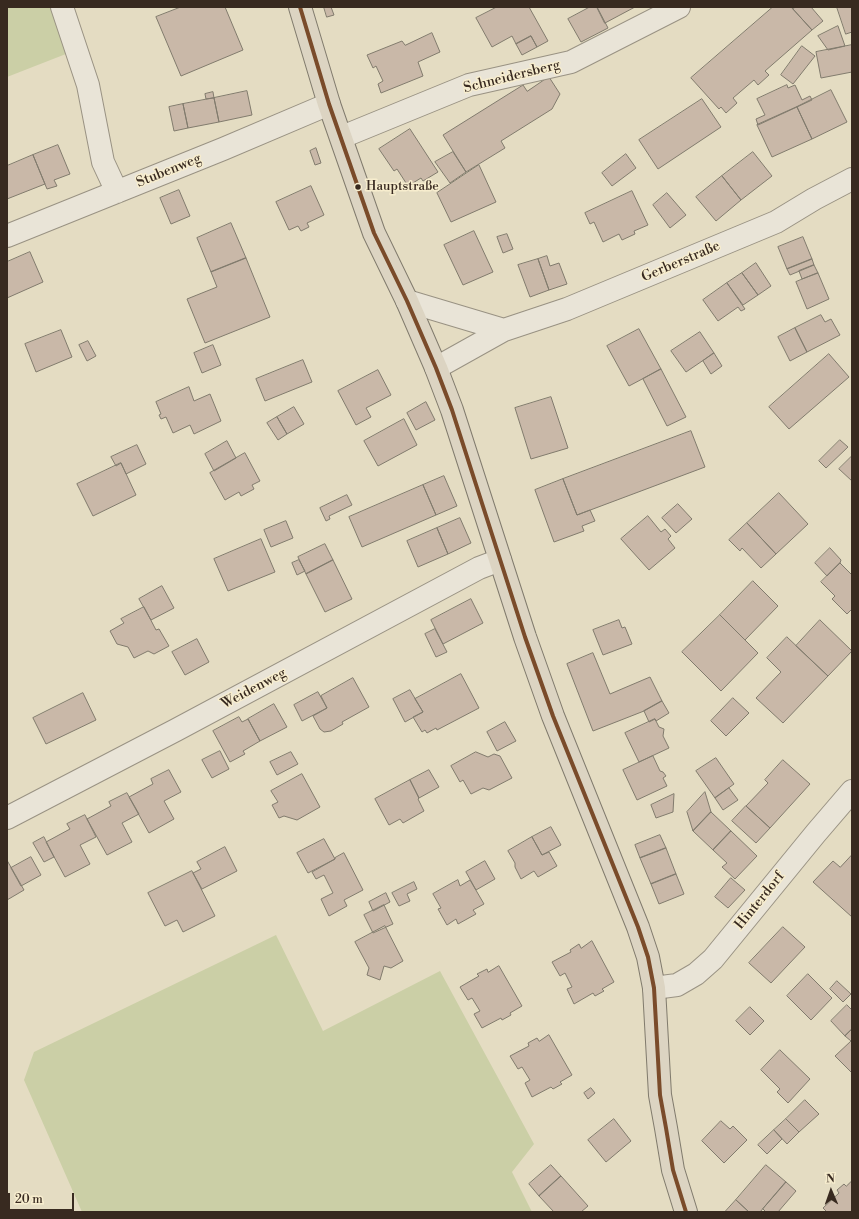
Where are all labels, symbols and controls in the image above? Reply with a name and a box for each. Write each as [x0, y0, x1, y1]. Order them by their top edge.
street label: Schneidersberg [462, 57, 562, 97]
street label: Stubenweg [134, 150, 204, 192]
place label: Hauptstraße [366, 179, 439, 195]
marker: Hauptstraße [353, 182, 363, 192]
street label: Gerberstraße [639, 238, 723, 286]
street label: Weidenweg [219, 665, 289, 713]
street label: Hinterdorf [732, 869, 788, 933]
north arrow [811, 1171, 851, 1211]
text: N [826, 1172, 835, 1186]
scale bar [10, 1185, 76, 1211]
text: 20 m [15, 1192, 43, 1207]

